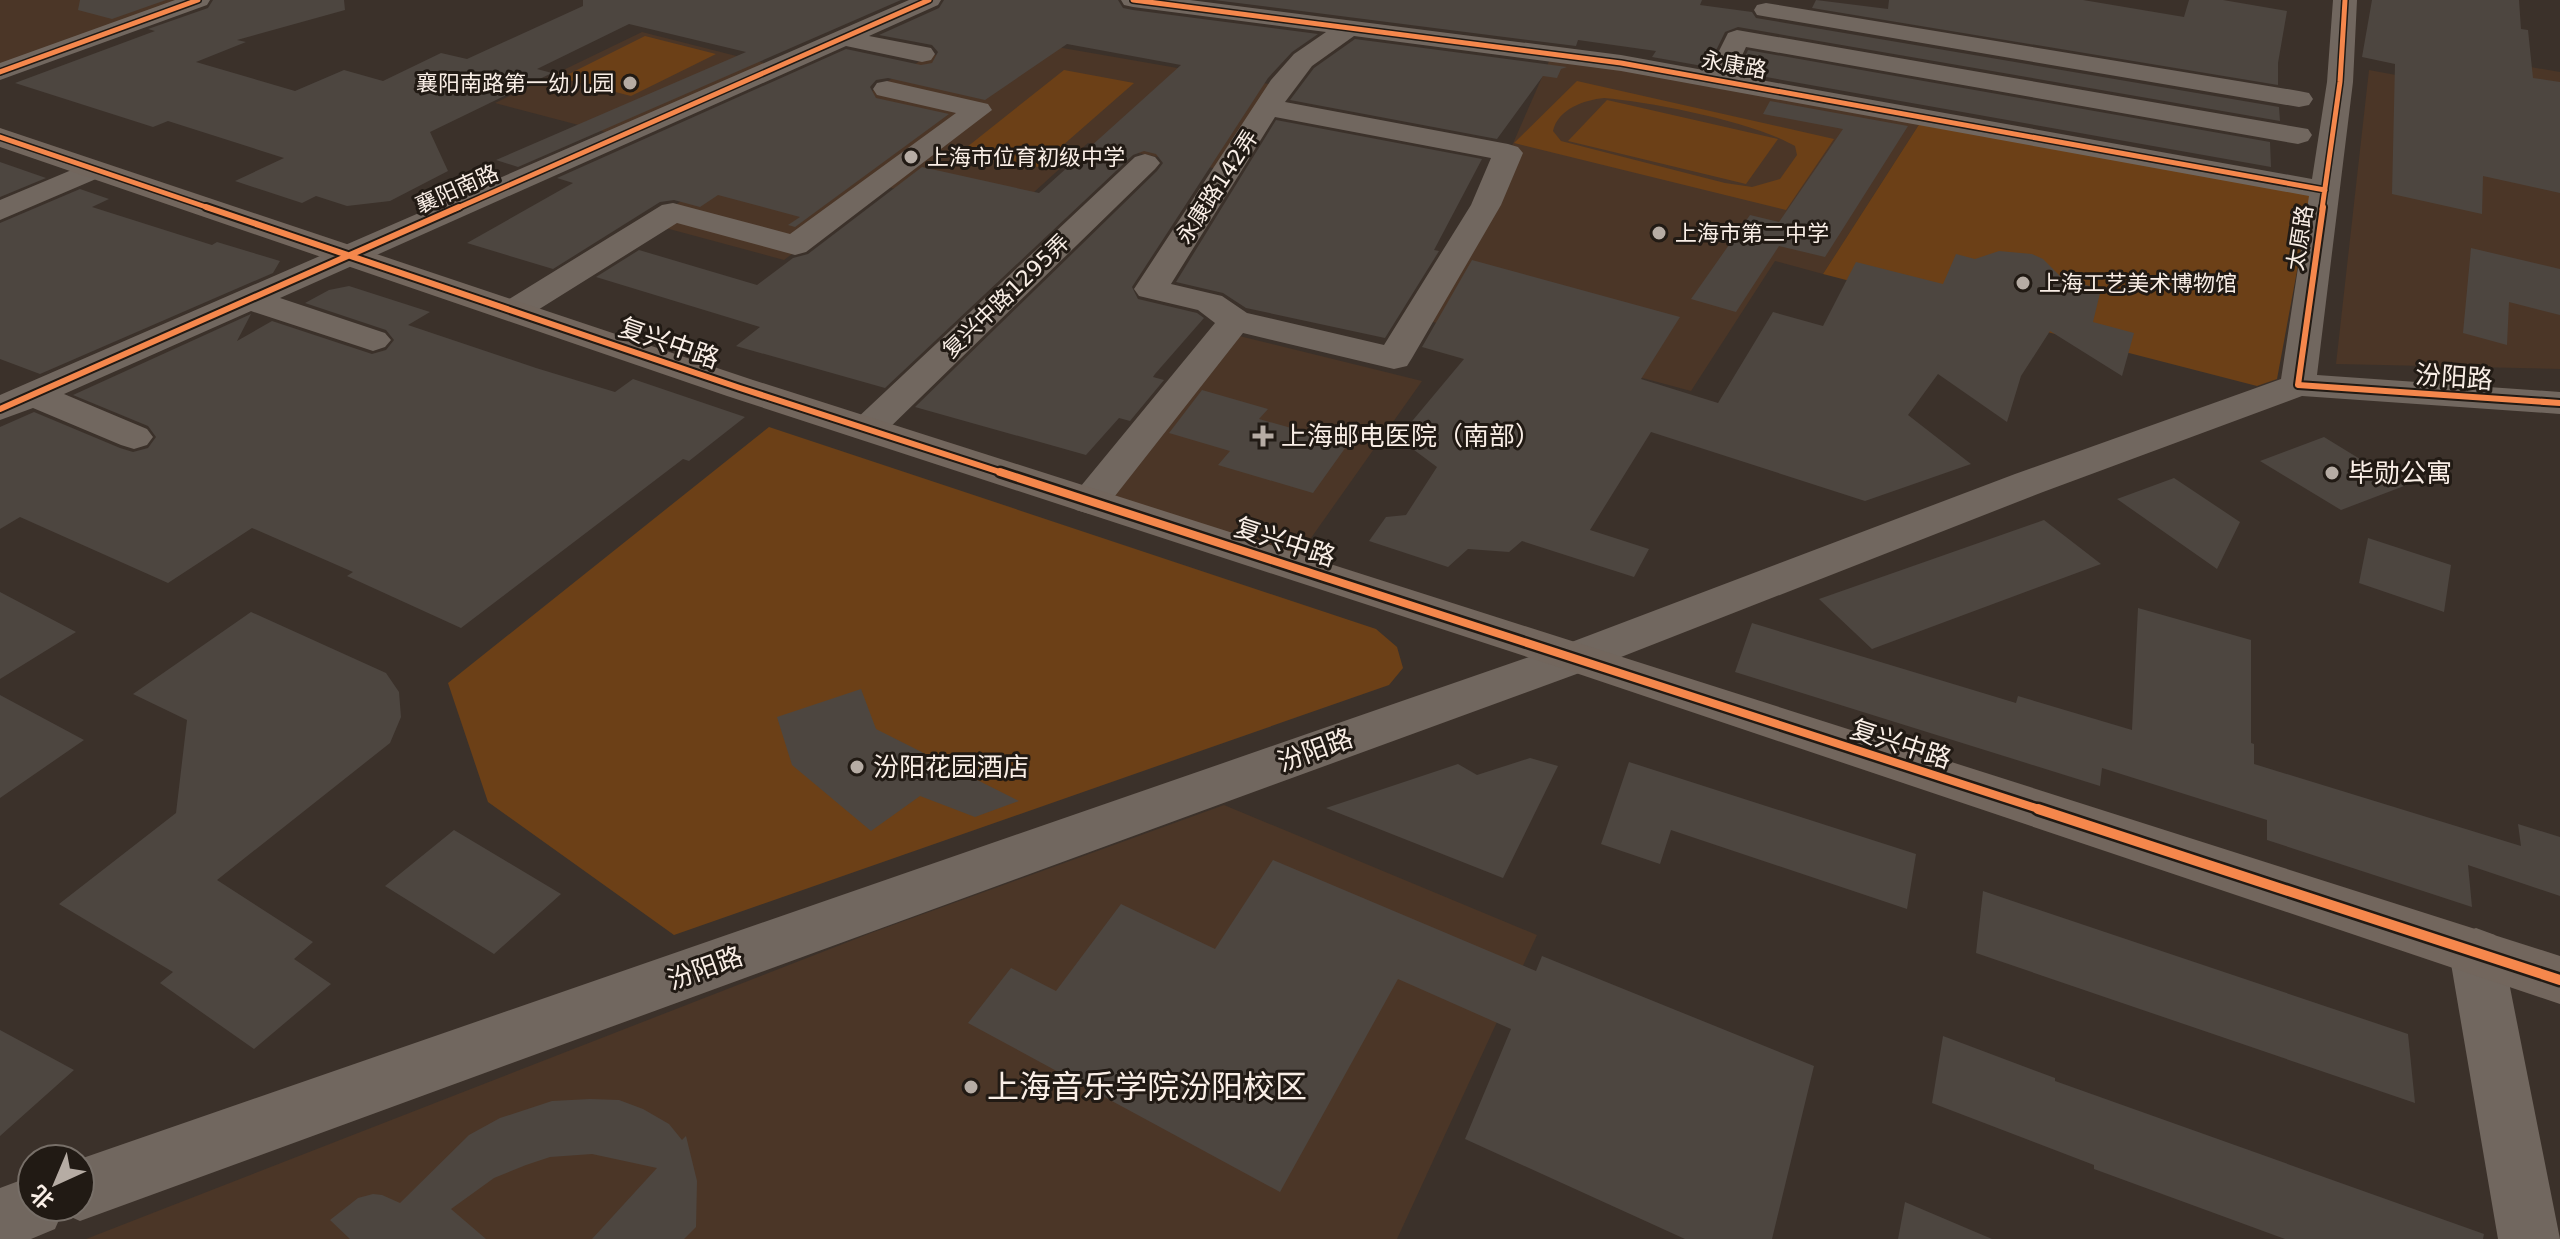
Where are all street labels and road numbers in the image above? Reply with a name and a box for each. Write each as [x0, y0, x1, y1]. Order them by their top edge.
street label: 永康路 [1699, 47, 1769, 83]
street label: 永康路142弄 [1171, 126, 1263, 248]
street label: 襄阳南路 [412, 160, 502, 218]
street label: 太原路 [2282, 203, 2318, 273]
street label: 复兴中路1295弄 [938, 229, 1074, 363]
street label: 复兴中路 [615, 312, 723, 374]
street label: 汾阳路 [2414, 359, 2494, 395]
street label: 复兴中路 [1231, 512, 1339, 572]
street label: 复兴中路 [1847, 714, 1955, 774]
street label: 汾阳路 [1273, 723, 1357, 777]
street label: 汾阳路 [663, 941, 747, 995]

